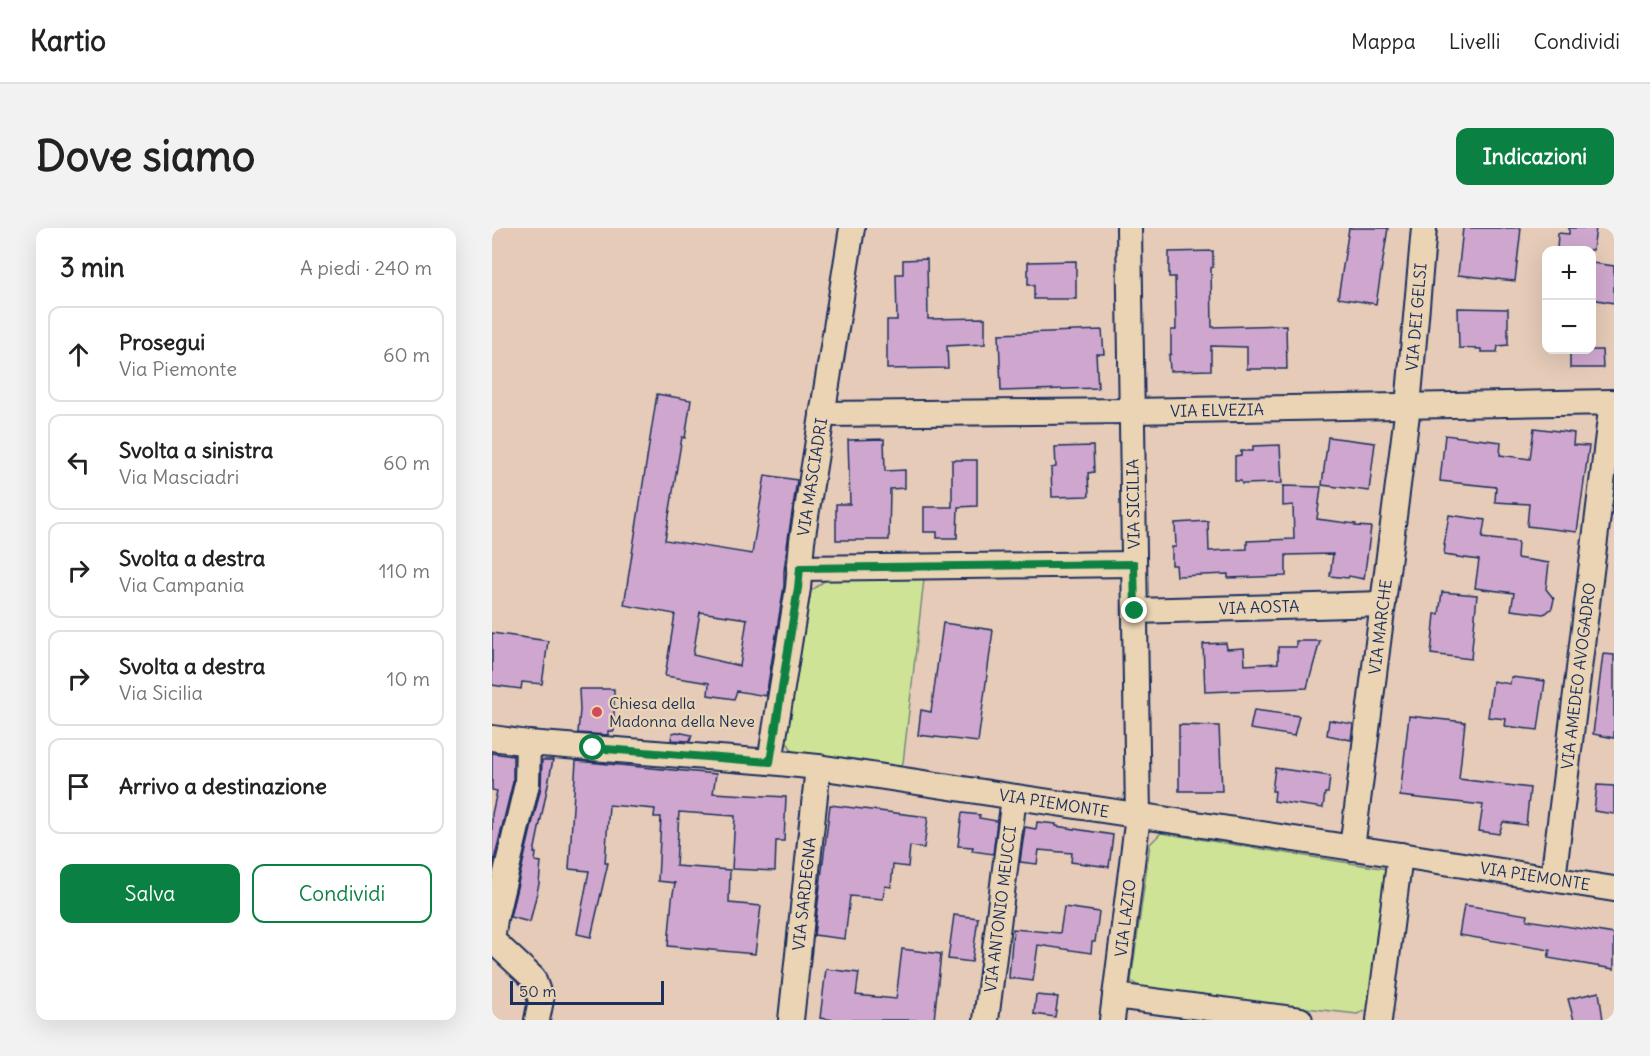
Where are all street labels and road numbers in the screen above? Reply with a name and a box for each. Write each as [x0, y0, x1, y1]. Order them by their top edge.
street label: VIA DEI GELSI [1401, 262, 1431, 372]
street label: VIA ELVEZIA [1170, 399, 1264, 421]
street label: VIA MASCIADRI [793, 416, 831, 538]
street label: VIA SICILIA [1122, 459, 1144, 549]
street label: VIA MARCHE [1364, 578, 1396, 676]
street label: VIA AMEDEO AVOGADRO [1557, 581, 1599, 771]
street label: VIA AOSTA [1218, 596, 1300, 618]
street label: VIA PIEMONTE [998, 784, 1110, 822]
street label: VIA ANTONIO MEUCCI [980, 825, 1020, 993]
street label: VIA SARDEGNA [788, 836, 820, 952]
street label: VIA PIEMONTE [1479, 857, 1591, 895]
street label: VIA LAZIO [1110, 878, 1140, 958]

